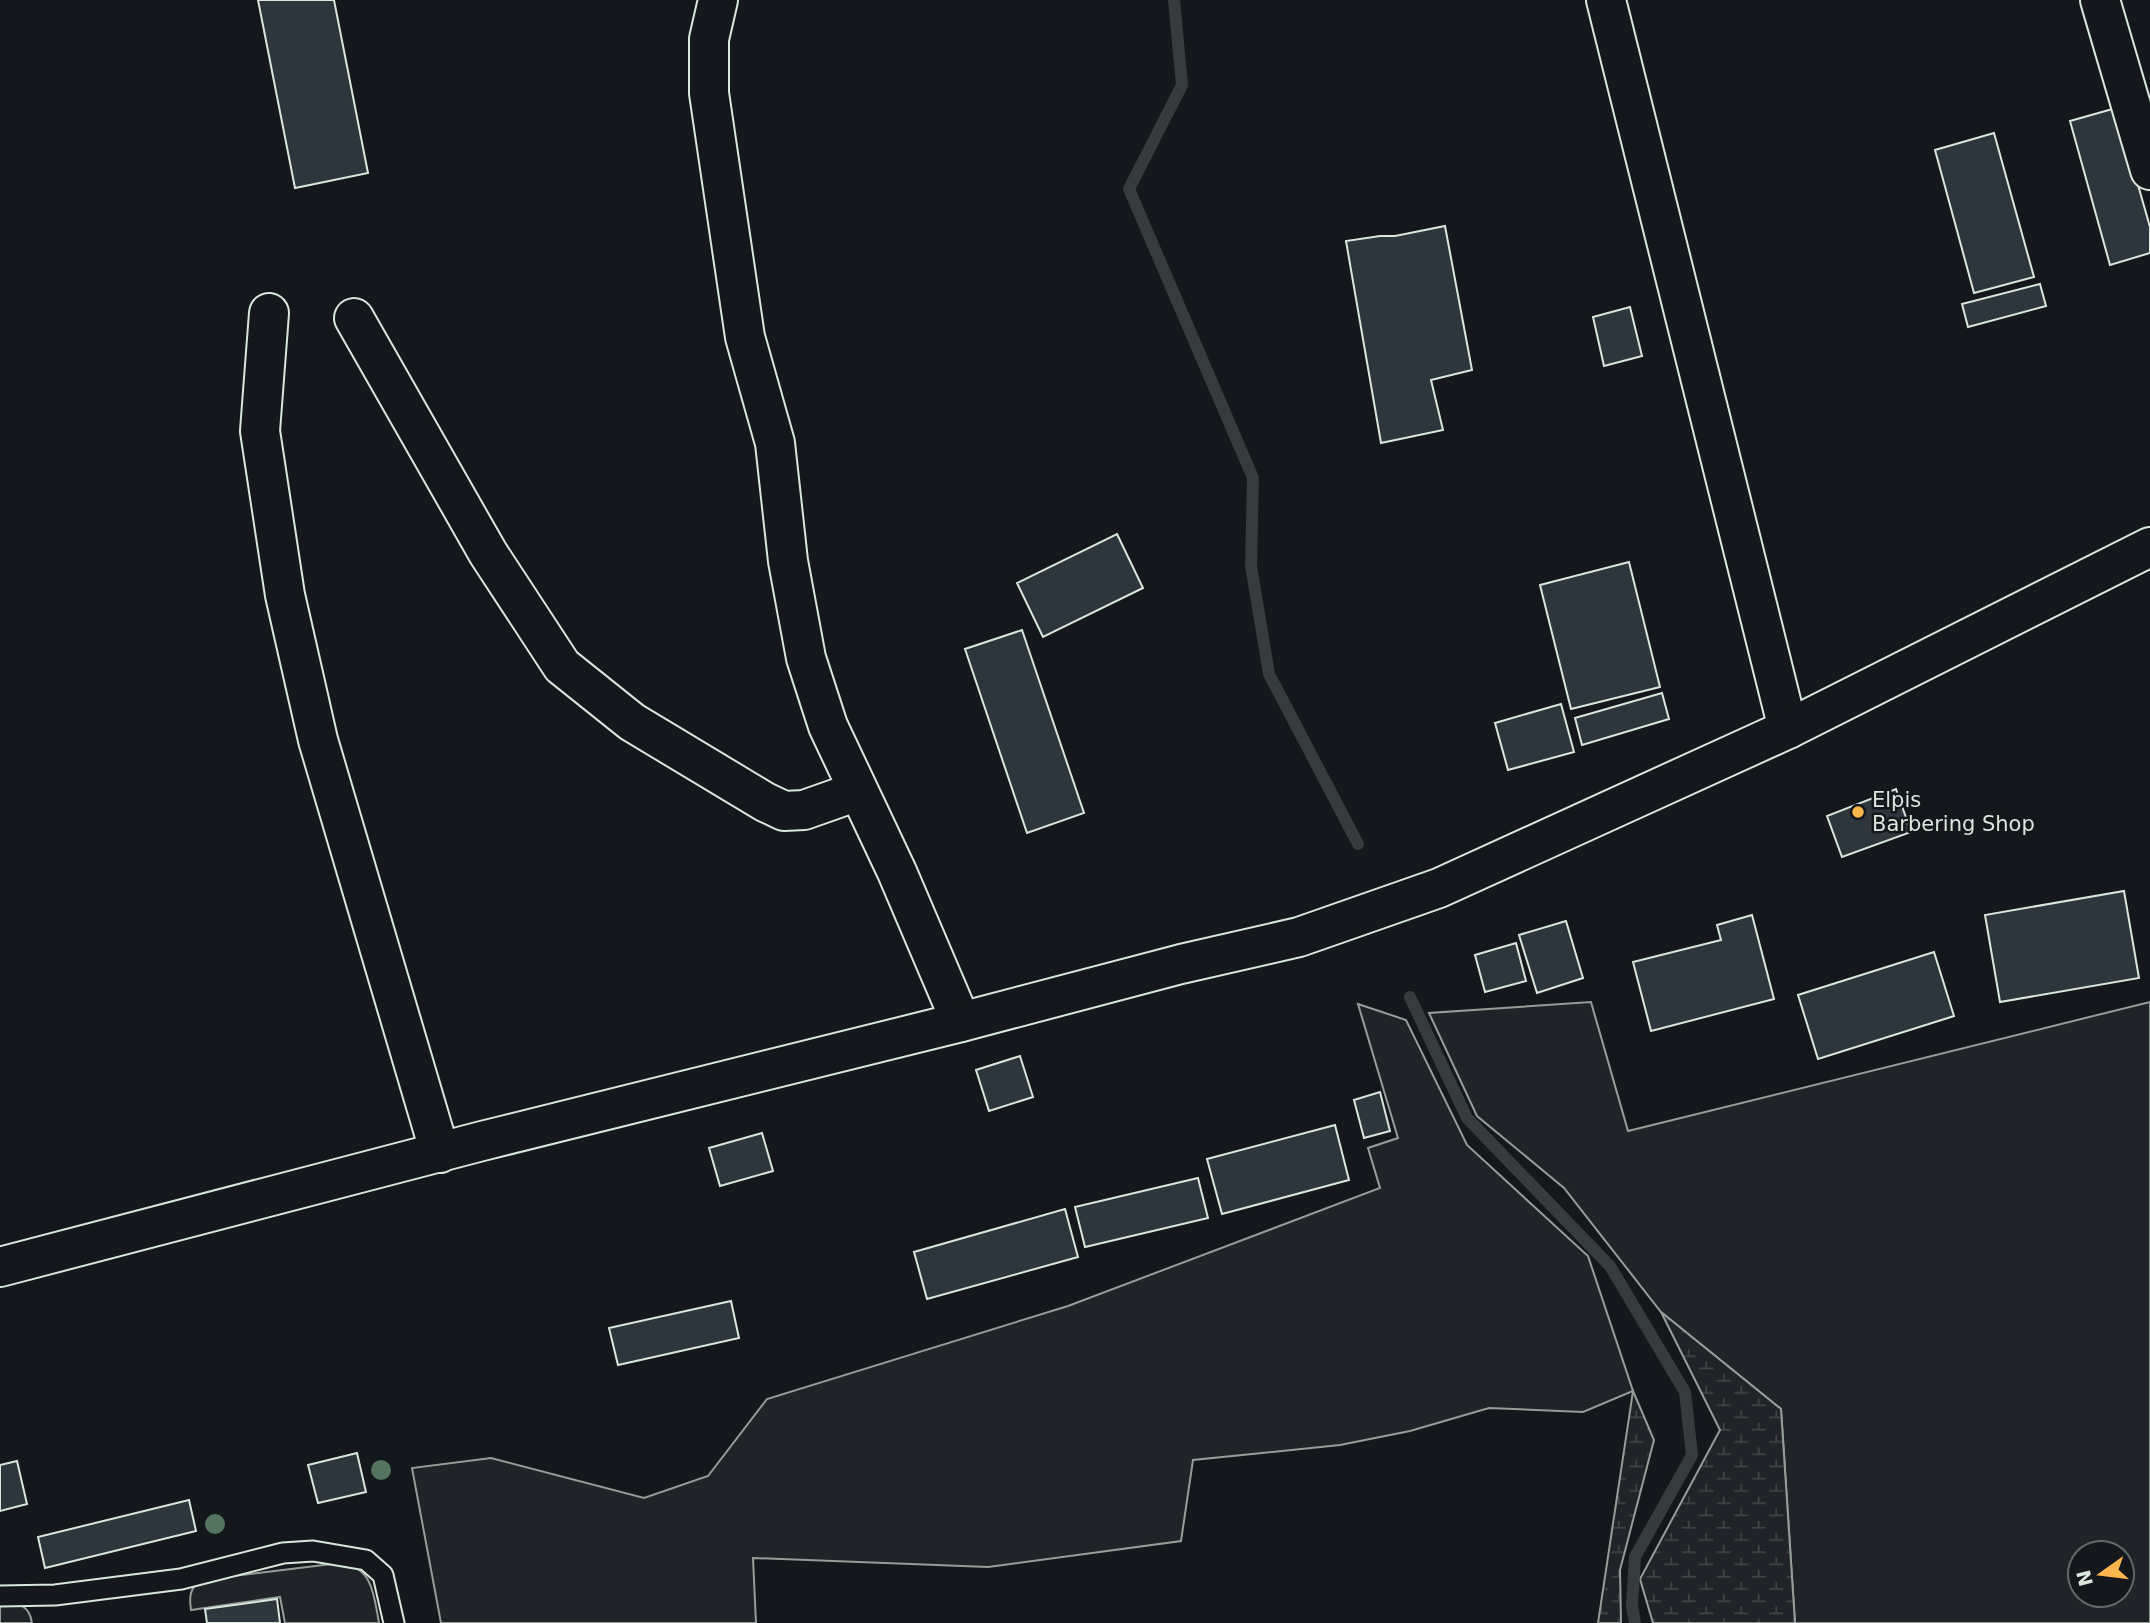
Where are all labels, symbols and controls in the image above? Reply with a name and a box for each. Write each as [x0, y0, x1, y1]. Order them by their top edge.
place label: Elpis Barbering Shop [1872, 788, 2035, 836]
marker: Elpis Barbering Shop [1850, 804, 1866, 820]
north arrow [2066, 1539, 2136, 1609]
text: N [2072, 1568, 2097, 1588]

